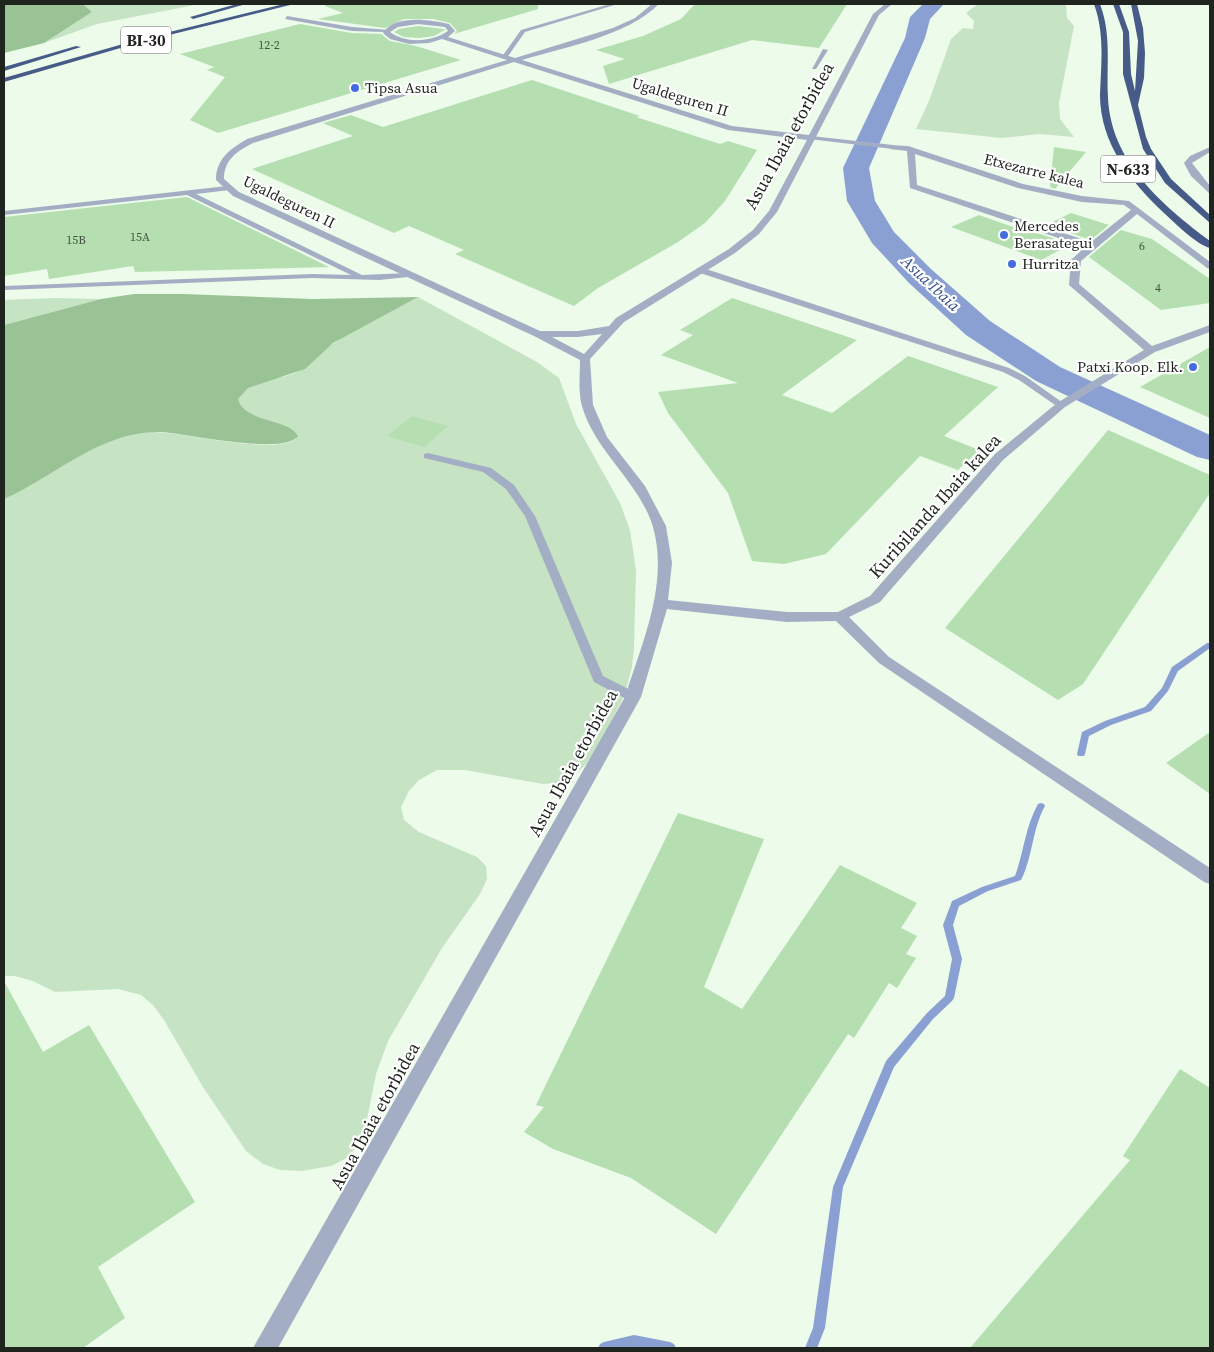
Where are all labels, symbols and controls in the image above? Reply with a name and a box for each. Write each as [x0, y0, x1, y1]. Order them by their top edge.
road number: BI-30 [121, 26, 171, 54]
house number: 12-2 [258, 37, 280, 53]
street label: Asua Ibaia etorbidea [738, 57, 840, 214]
street label: Ugaldeguren II [629, 72, 731, 121]
place label: Tipsa Asua [365, 77, 438, 98]
marker: Tipsa Asua [349, 82, 361, 94]
street label: Etxezarre kalea [982, 148, 1087, 193]
road number: N-633 [1100, 156, 1156, 182]
street label: Ugaldeguren II [240, 170, 339, 233]
place label: Mercedes Berasategui [1014, 215, 1093, 253]
house number: 15A [130, 229, 150, 245]
marker: Mercedes Berasategui [998, 229, 1010, 241]
house number: 15B [66, 232, 86, 248]
house number: 6 [1139, 238, 1145, 254]
water label: Asua Ibaia [896, 249, 966, 316]
place label: Hurritza [1022, 253, 1079, 274]
marker: Hurritza [1006, 258, 1018, 270]
house number: 4 [1155, 280, 1161, 296]
place label: Patxi Koop. Elk. [1077, 356, 1183, 377]
marker: Patxi Koop. Elk. [1187, 361, 1199, 373]
street label: Kuribilanda Ibaia kalea [863, 427, 1007, 583]
street label: Asua Ibaia etorbidea [522, 684, 624, 841]
street label: Asua Ibaia etorbidea [324, 1037, 426, 1194]

